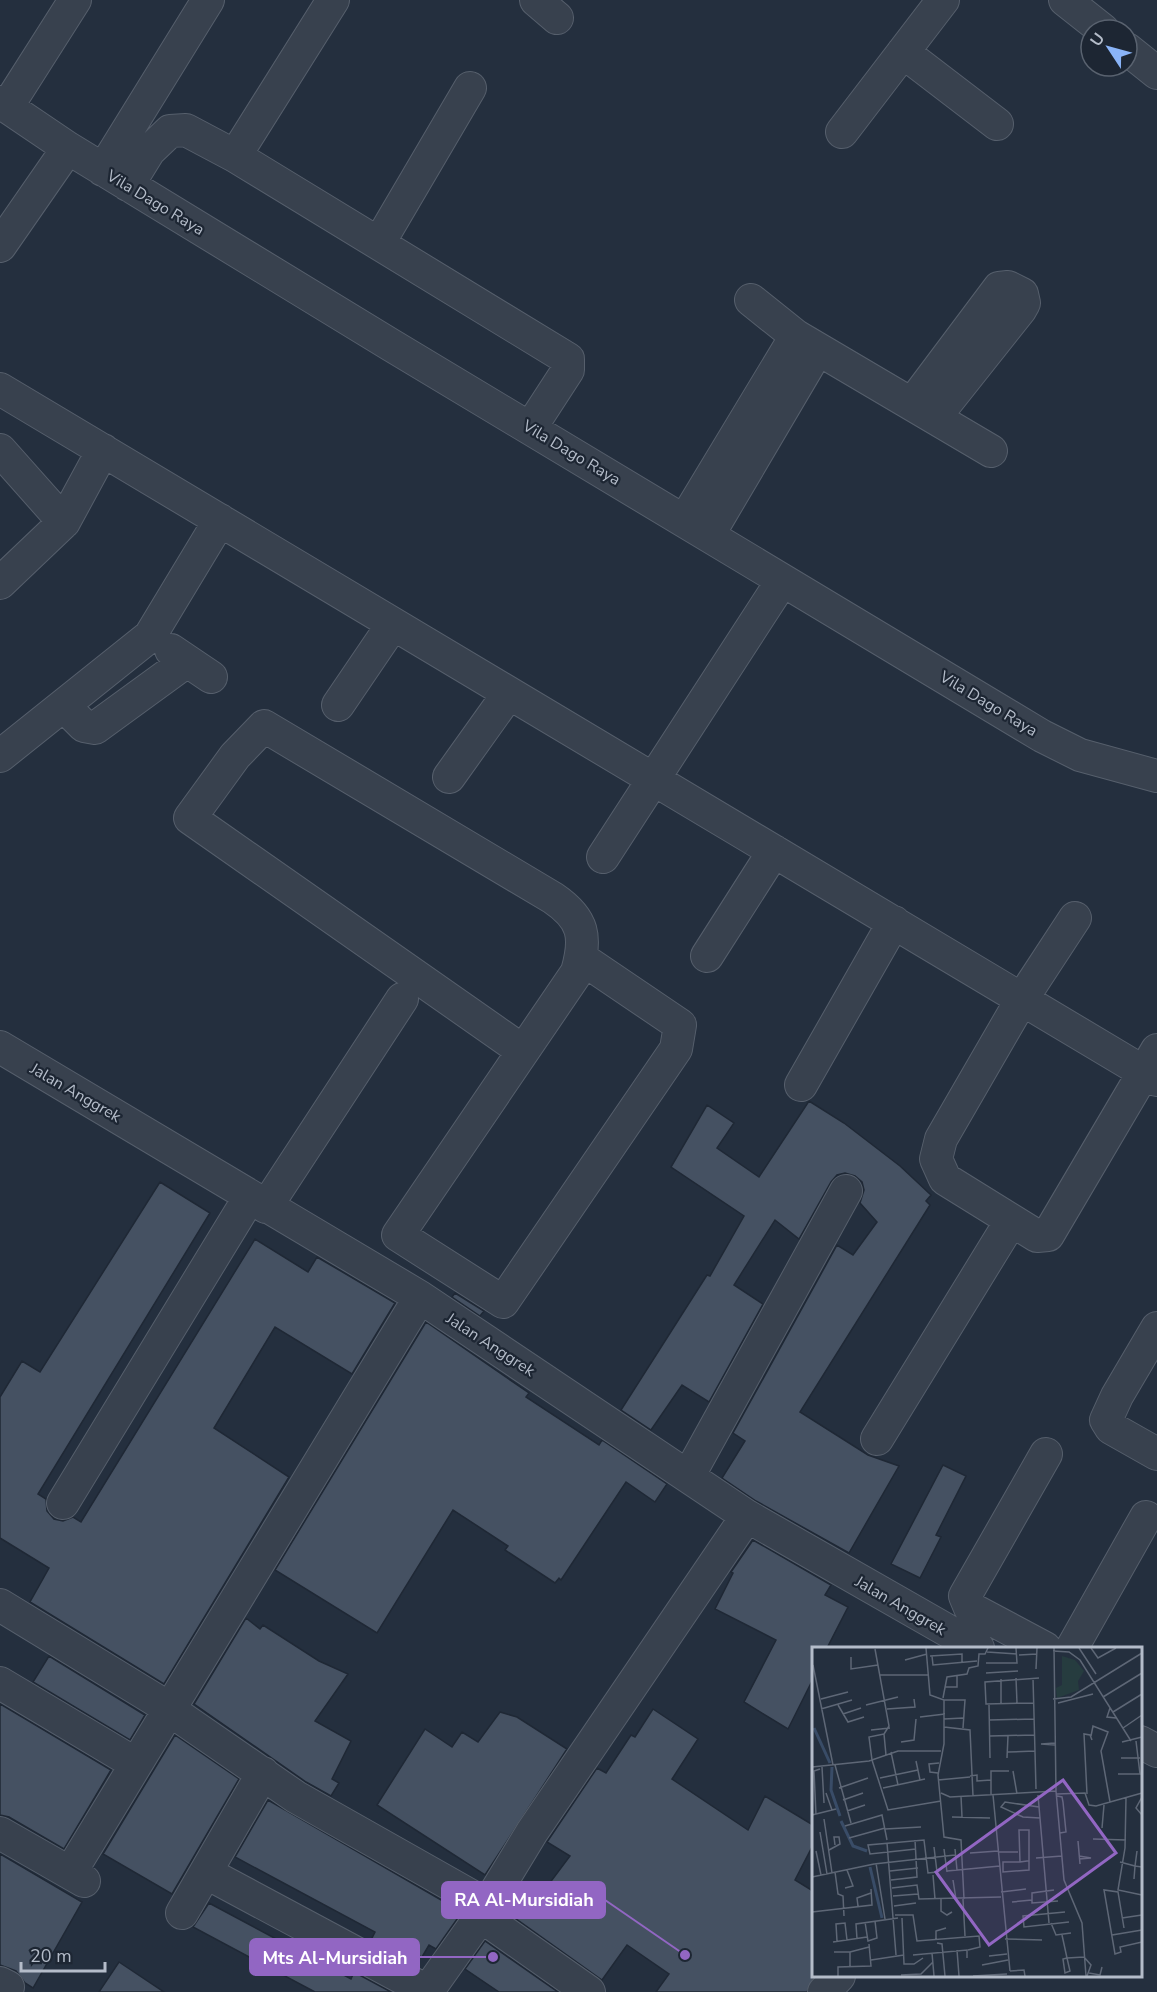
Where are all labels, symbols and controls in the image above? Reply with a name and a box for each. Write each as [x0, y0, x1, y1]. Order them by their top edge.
north arrow [1079, 18, 1139, 78]
text: U [1085, 29, 1110, 51]
street label: Vila Dago Raya [102, 164, 208, 241]
street label: Vila Dago Raya [518, 414, 624, 491]
street label: Vila Dago Raya [935, 665, 1041, 742]
street label: Jalan Anggrek [25, 1057, 126, 1128]
street label: Jalan Anggrek [441, 1307, 540, 1382]
street label: Jalan Anggrek [850, 1570, 951, 1641]
inset map [812, 1647, 1142, 1977]
callout: RA Al-Mursidiah [442, 1882, 605, 1918]
text: RA Al-Mursidiah [454, 1888, 594, 1912]
scale bar [21, 1935, 105, 1973]
callout: Mts Al-Mursidiah [250, 1939, 419, 1975]
text: 20 m [30, 1944, 72, 1968]
text: Mts Al-Mursidiah [262, 1946, 408, 1970]

